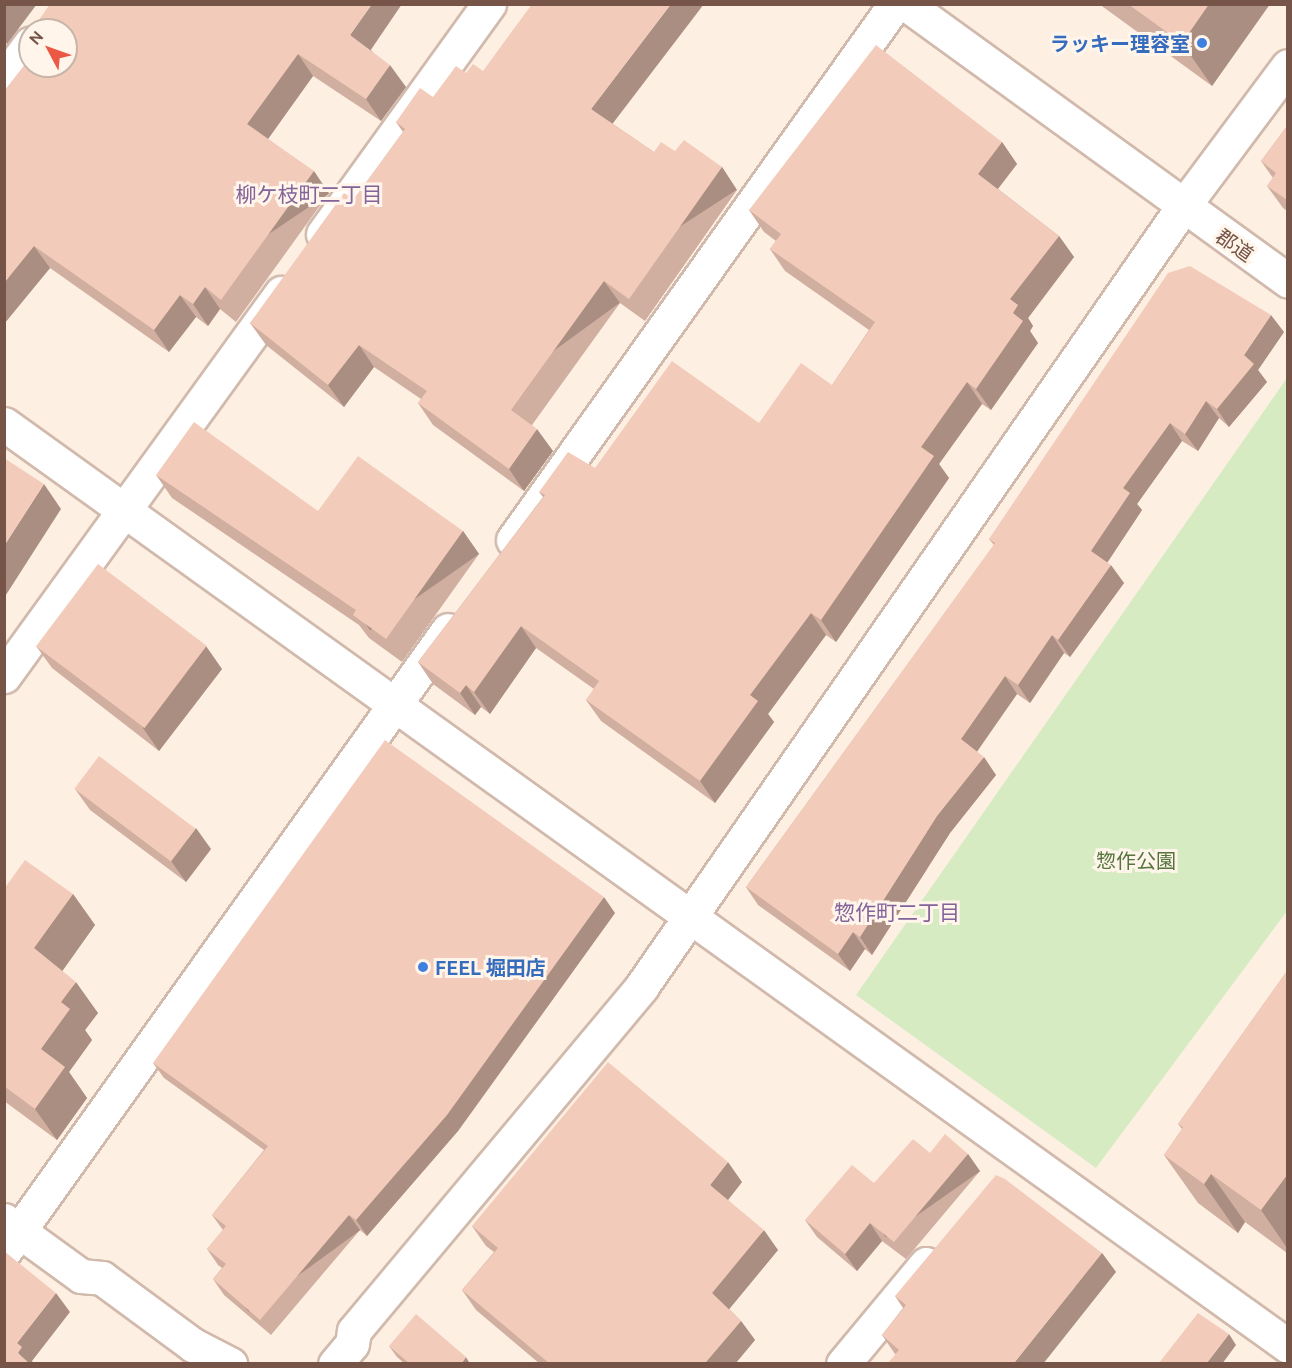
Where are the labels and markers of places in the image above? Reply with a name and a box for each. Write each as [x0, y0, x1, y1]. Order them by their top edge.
place label: ラッキー理容室 [1050, 31, 1190, 55]
marker: ラッキー理容室 [1195, 36, 1209, 50]
place label: FEEL 堀田店 [435, 955, 546, 979]
marker: FEEL 堀田店 [416, 960, 430, 974]

